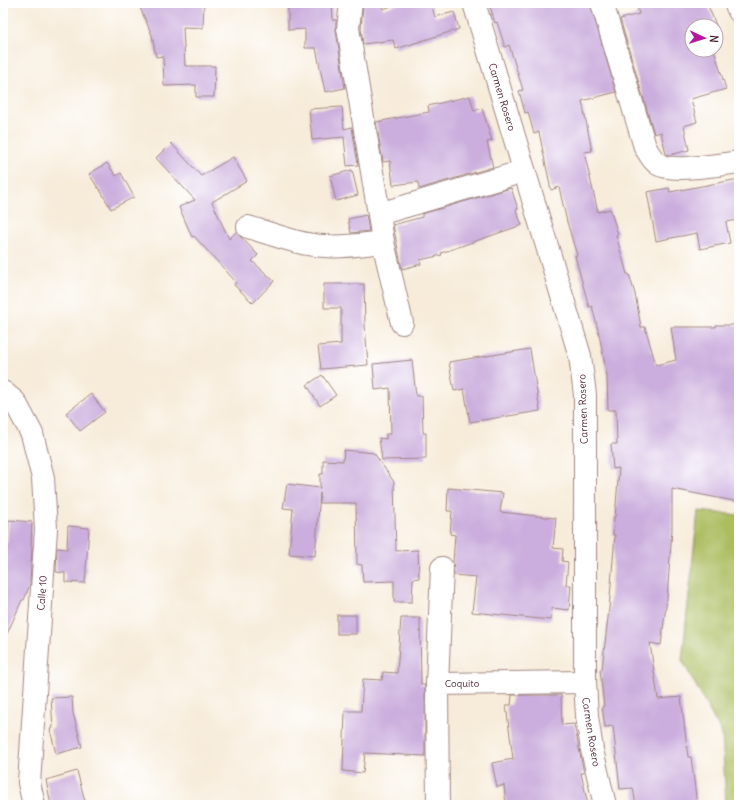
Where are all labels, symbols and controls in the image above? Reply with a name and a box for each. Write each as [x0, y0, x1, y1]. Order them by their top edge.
north arrow [684, 18, 724, 58]
text: N [707, 34, 721, 43]
street label: Carmen Rosero [486, 62, 519, 133]
street label: Carmen Rosero [575, 373, 591, 444]
street label: Calle 10 [34, 575, 50, 611]
street label: Coquito [445, 677, 480, 690]
street label: Carmen Rosero [579, 696, 603, 768]

